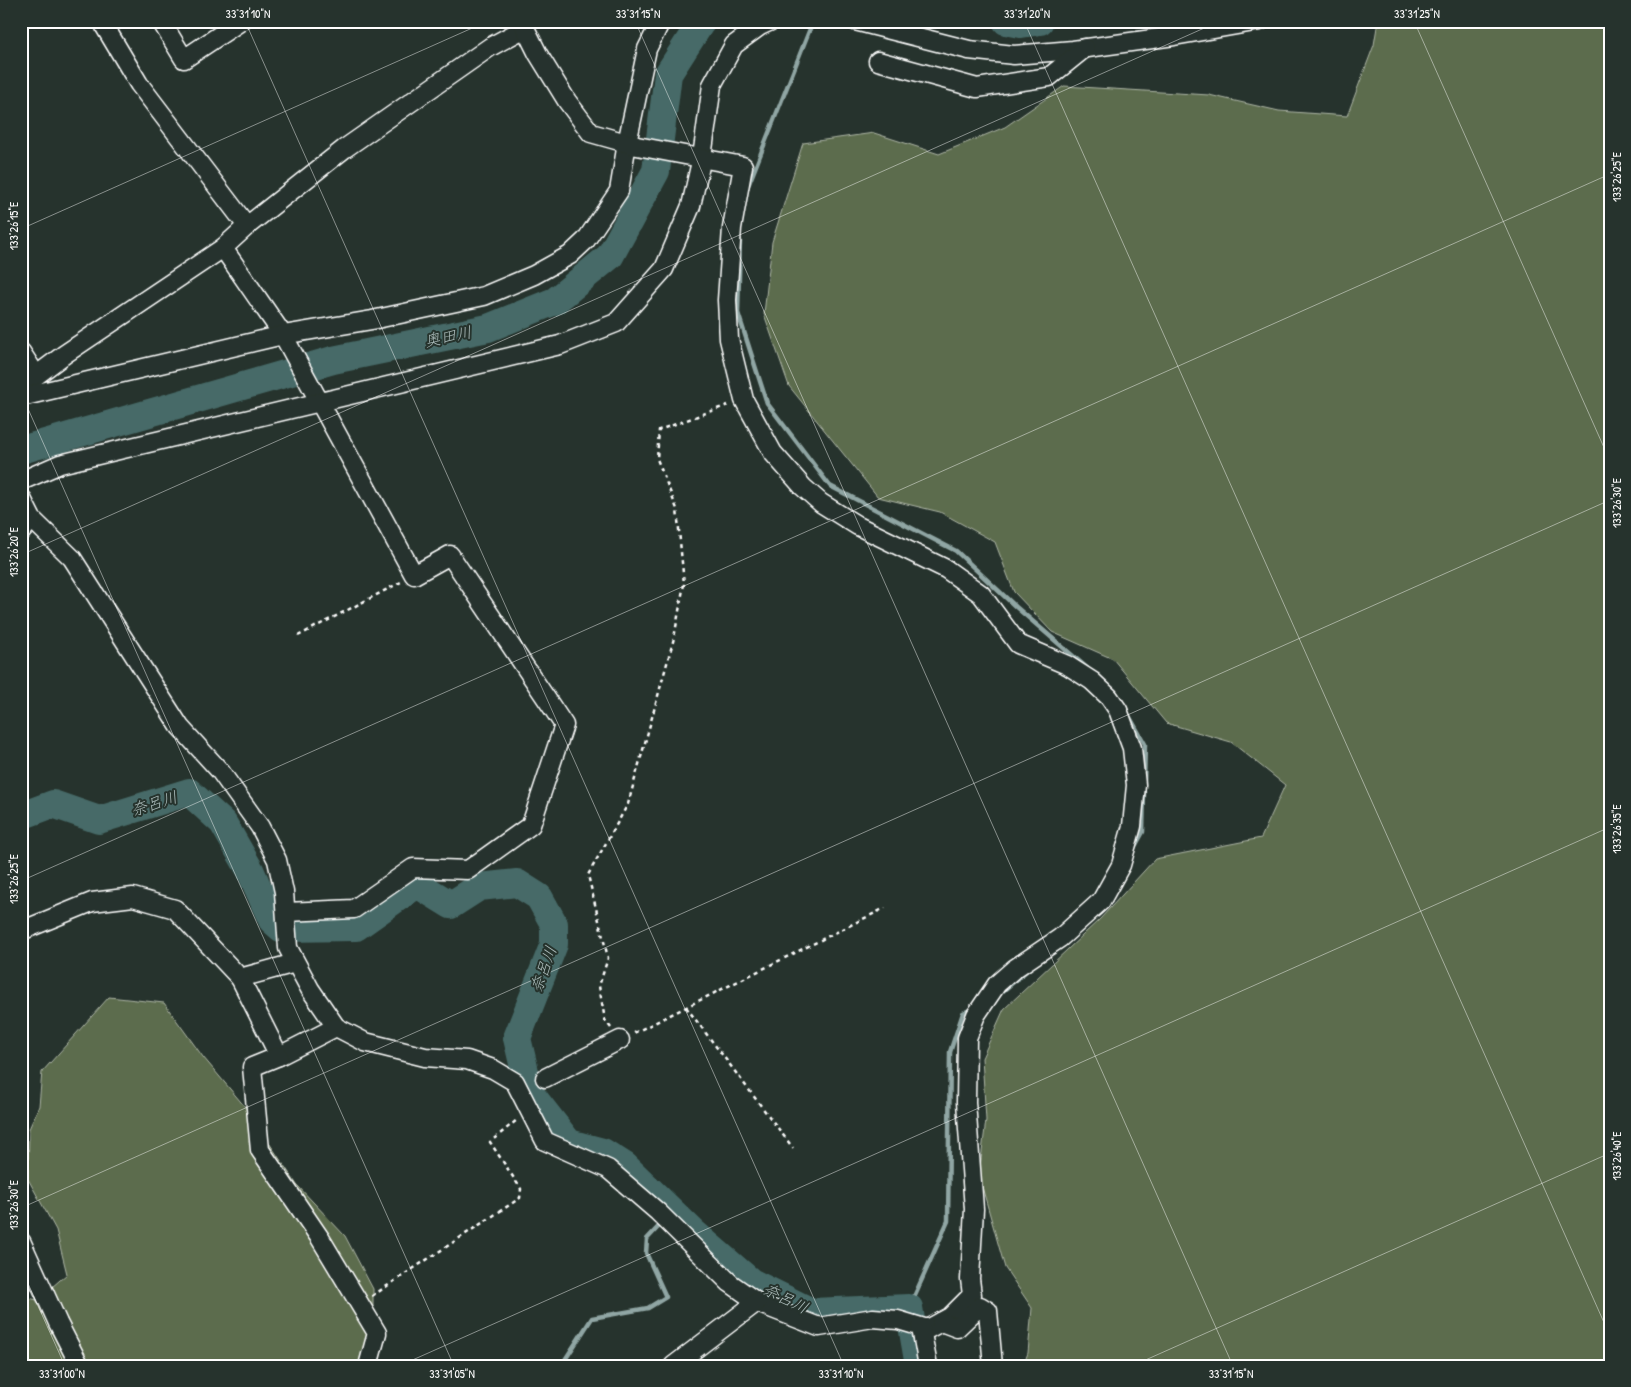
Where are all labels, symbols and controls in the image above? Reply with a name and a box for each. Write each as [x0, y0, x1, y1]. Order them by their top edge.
text: 33°31'10"N [226, 5, 271, 22]
text: 33°31'15"N [616, 5, 660, 22]
text: 33°31'20"N [1004, 5, 1050, 22]
text: 33°31'25"N [1394, 5, 1440, 22]
text: 133°26'25"E [1608, 151, 1625, 202]
text: 133°26'15"E [5, 201, 22, 250]
water label: 奥田川 [422, 320, 474, 352]
text: 133°26'30"E [1608, 477, 1625, 528]
text: 133°26'20"E [5, 526, 22, 577]
water label: 奈呂川 [128, 785, 180, 821]
text: 133°26'35"E [1608, 803, 1625, 854]
text: 133°26'25"E [5, 853, 22, 904]
water label: 奈呂川 [524, 943, 562, 995]
text: 133°26'40"E [1608, 1131, 1625, 1181]
text: 133°26'30"E [5, 1179, 22, 1230]
water label: 奈呂川 [760, 1278, 812, 1318]
text: 33°31'00"N [39, 1365, 85, 1382]
text: 33°31'05"N [429, 1365, 475, 1382]
text: 33°31'10"N [819, 1365, 864, 1382]
text: 33°31'15"N [1209, 1365, 1253, 1382]

